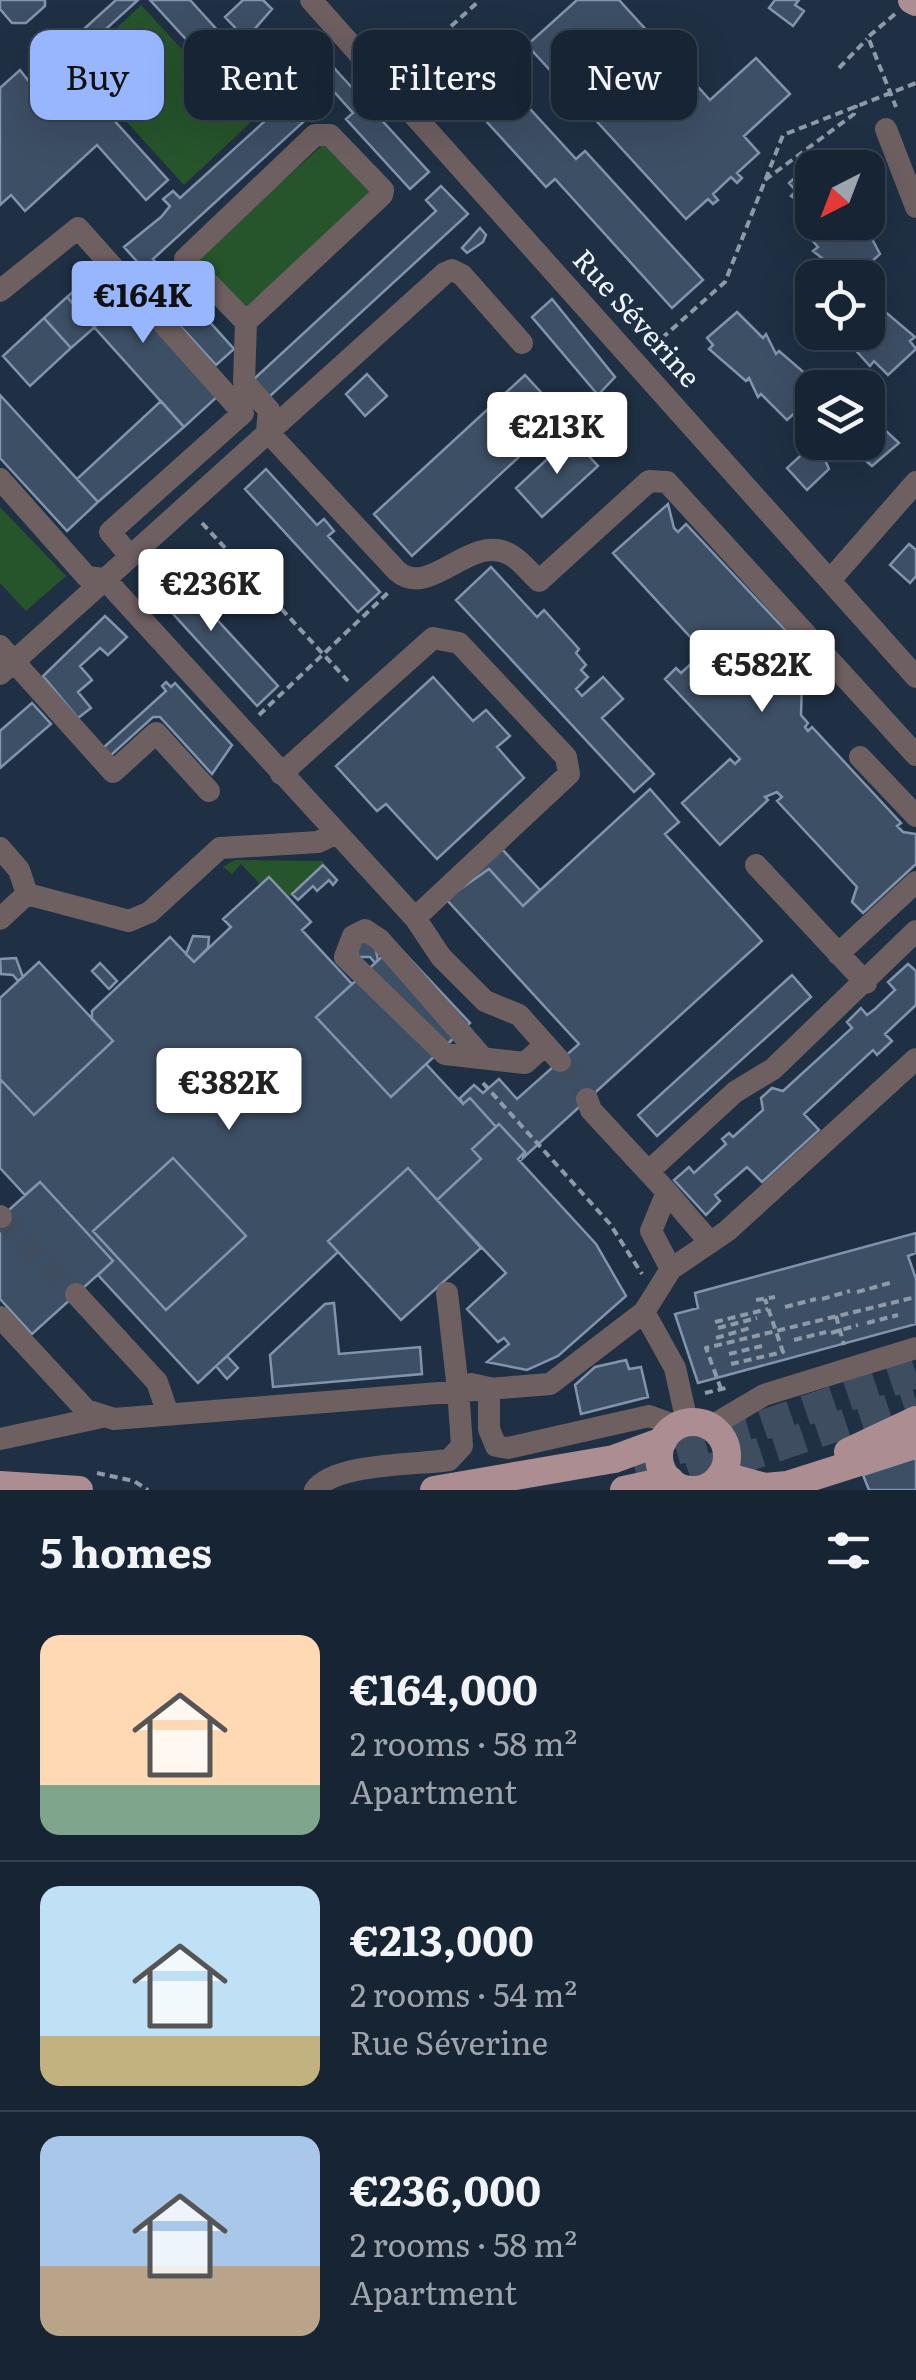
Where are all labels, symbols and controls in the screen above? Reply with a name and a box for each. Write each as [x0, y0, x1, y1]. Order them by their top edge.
chip: Buy [30, 30, 164, 120]
chip: Rent [184, 30, 333, 120]
chip: Filters [353, 30, 531, 120]
chip: New [551, 30, 697, 120]
north arrow [795, 150, 885, 240]
map controls [795, 150, 885, 460]
street label: Rue Séverine [564, 239, 712, 395]
button: locate [795, 260, 885, 350]
pin: €164K [73, 261, 213, 346]
text: €164K [94, 269, 192, 317]
button: layers [795, 370, 885, 460]
pin: €213K [487, 392, 627, 477]
text: €213K [509, 400, 605, 448]
pin: €236K [141, 549, 281, 634]
text: €236K [160, 557, 262, 605]
pin: €582K [692, 630, 832, 715]
text: €582K [712, 638, 812, 686]
pin: €382K [159, 1048, 299, 1133]
text: €382K [178, 1056, 280, 1104]
text: 5 homes [40, 1519, 212, 1581]
icon: filters [821, 1523, 876, 1578]
text: €164,000 [350, 1656, 538, 1718]
icon: home [120, 1675, 240, 1795]
text: 2 rooms · 58 m² [350, 1718, 577, 1766]
text: Apartment [350, 1766, 517, 1814]
text: €213,000 [350, 1907, 534, 1969]
icon: home [120, 1926, 240, 2046]
text: 2 rooms · 54 m² [350, 1969, 577, 2017]
text: Rue Séverine [350, 2017, 548, 2065]
text: €236,000 [350, 2157, 541, 2219]
icon: home [120, 2176, 240, 2296]
text: 2 rooms · 58 m² [350, 2219, 577, 2267]
text: Apartment [350, 2267, 517, 2315]

